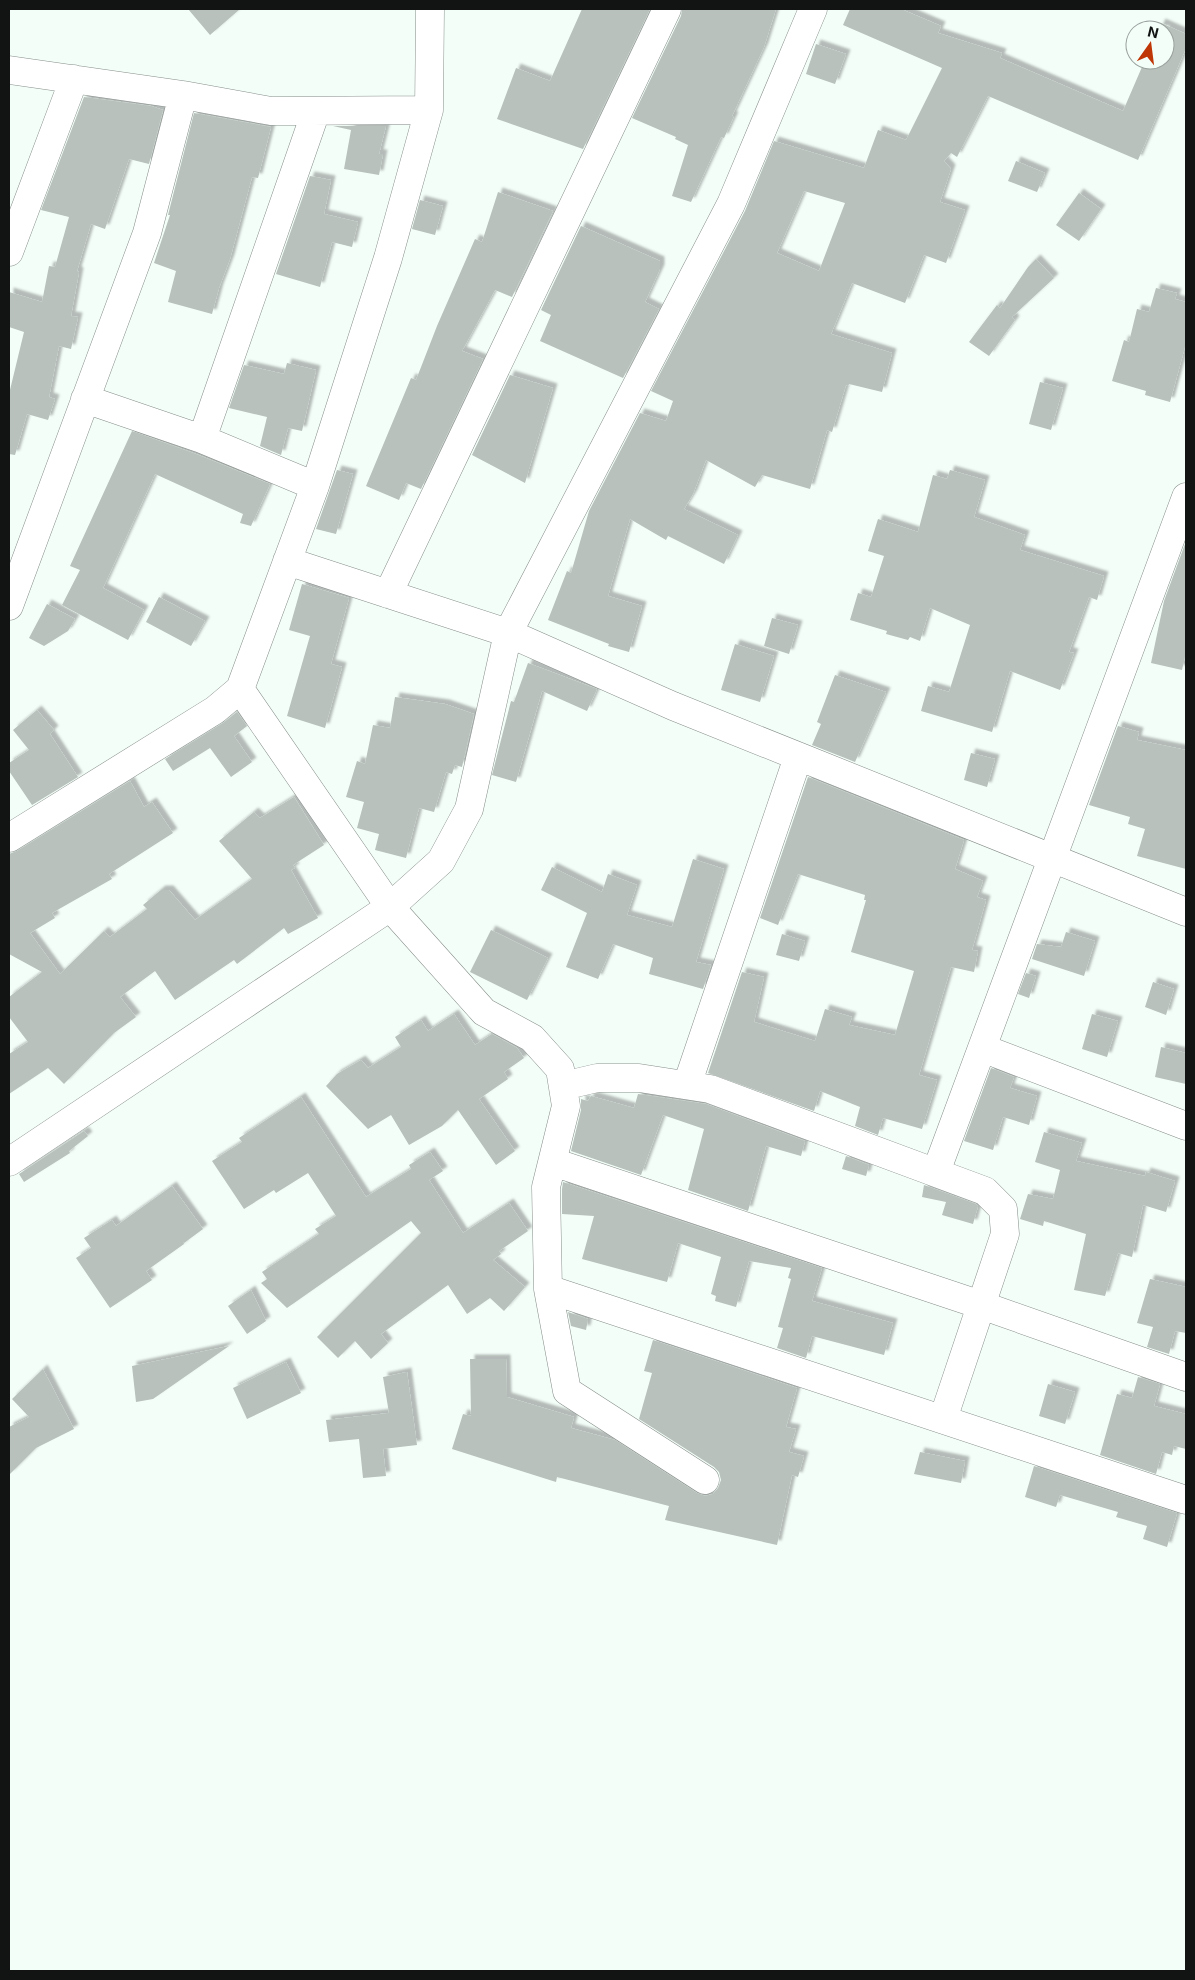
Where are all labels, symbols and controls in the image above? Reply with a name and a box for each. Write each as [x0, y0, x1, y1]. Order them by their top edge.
north arrow [1125, 20, 1175, 70]
text: N [1146, 22, 1160, 41]

